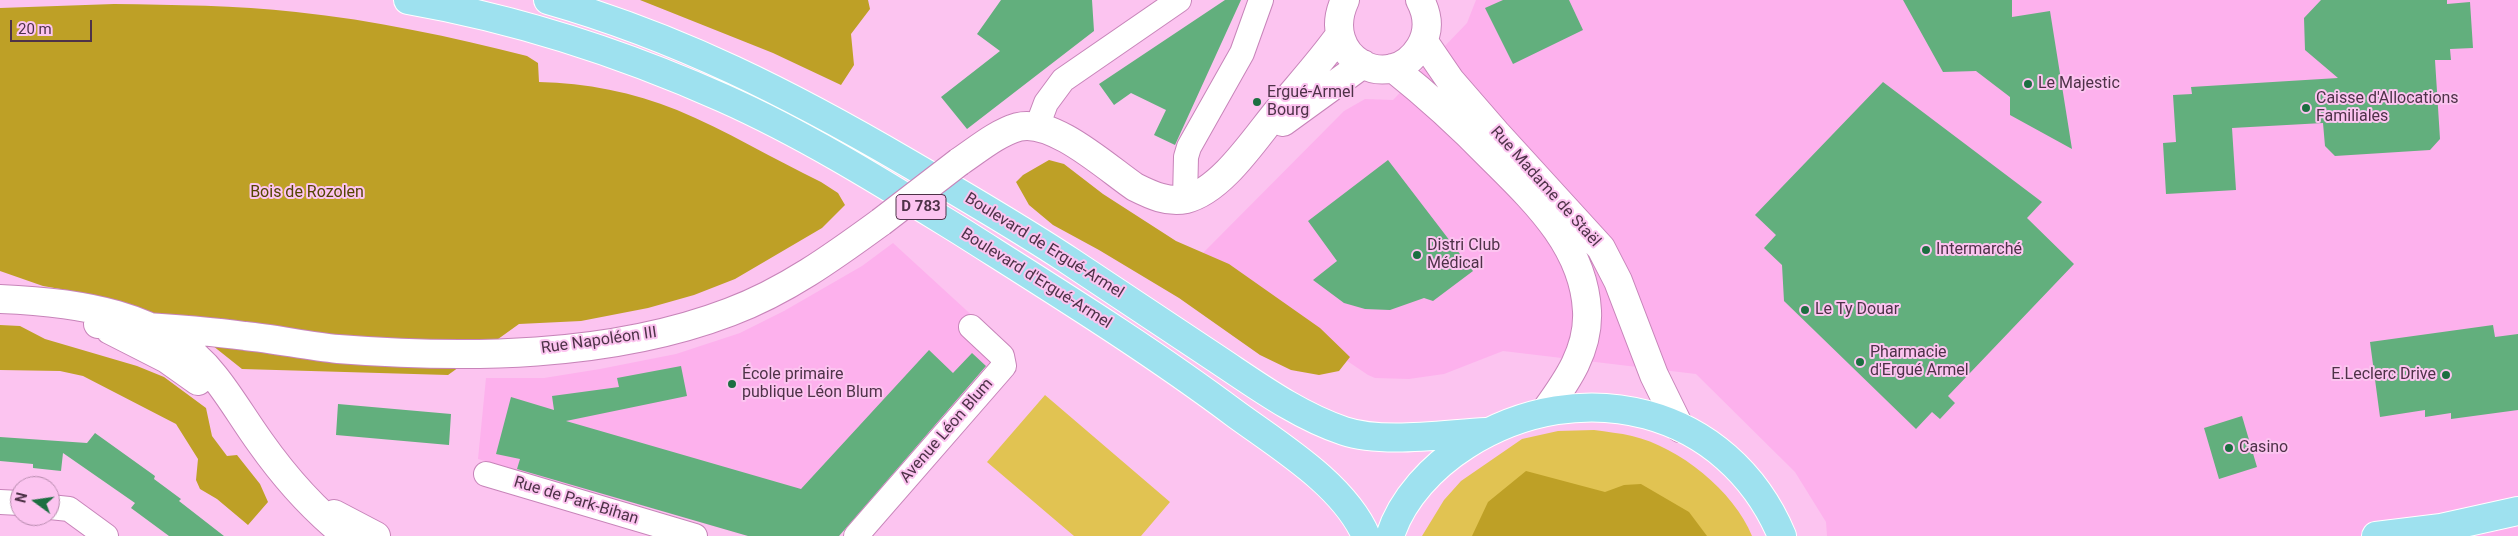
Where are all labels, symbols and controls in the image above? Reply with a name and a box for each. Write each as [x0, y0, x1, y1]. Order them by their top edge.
scale bar [12, 10, 95, 42]
text: 20 m [18, 20, 52, 38]
place label: Le Majestic [2038, 74, 2120, 94]
marker: Le Majestic [2022, 78, 2034, 90]
place label: Ergué-Armel Bourg [1267, 83, 1354, 121]
place label: Caisse d'Allocations Familiales [2316, 89, 2459, 127]
marker: Ergué-Armel Bourg [1251, 96, 1263, 108]
marker: Caisse d'Allocations Familiales [2300, 102, 2312, 114]
street label: Rue Madame de Staël [1486, 123, 1604, 251]
park label: Bois de Rozolen [250, 183, 364, 203]
street label: Boulevard de Ergué-Armel [961, 189, 1127, 303]
road number: D 783 [896, 194, 946, 220]
street label: Boulevard d'Ergué-Armel [957, 225, 1115, 333]
place label: Distri Club Médical [1427, 236, 1500, 274]
place label: Intermarché [1936, 240, 2022, 260]
marker: Intermarché [1920, 244, 1932, 256]
marker: Distri Club Médical [1411, 249, 1423, 261]
place label: Le Ty Douar [1815, 300, 1899, 320]
marker: Le Ty Douar [1799, 304, 1811, 316]
street label: Rue Napoléon III [540, 323, 658, 359]
place label: Pharmacie d'Ergué Armel [1870, 343, 1969, 381]
marker: Pharmacie d'Ergué Armel [1854, 356, 1866, 368]
place label: École primaire publique Léon Blum [742, 365, 883, 403]
place label: E.Leclerc Drive [2331, 365, 2436, 385]
marker: E.Leclerc Drive [2440, 369, 2452, 381]
street label: Avenue Léon Blum [896, 375, 998, 487]
marker: École primaire publique Léon Blum [726, 378, 738, 390]
place label: Casino [2239, 438, 2288, 458]
marker: Casino [2223, 442, 2235, 454]
street label: Rue de Park-Bihan [511, 473, 641, 529]
north arrow [10, 476, 60, 526]
text: N [12, 491, 30, 504]

